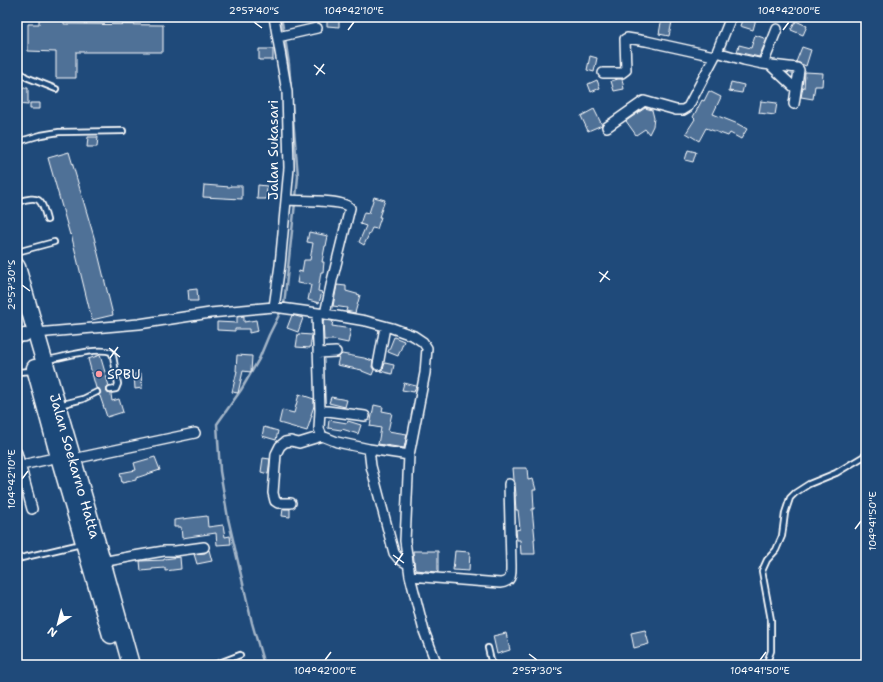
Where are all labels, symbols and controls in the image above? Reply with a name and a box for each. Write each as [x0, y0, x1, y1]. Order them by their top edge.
text: 2°57'40"S [229, 4, 280, 17]
text: 104°42'10"E [324, 4, 384, 17]
text: 104°42'00"E [758, 4, 820, 17]
street label: Jalan Sukasari [264, 100, 282, 200]
text: 2°57'30"S [5, 259, 18, 310]
place label: SPBU [107, 365, 141, 383]
marker: SPBU [94, 369, 104, 379]
street label: Jalan Soekarno Hatta [46, 391, 104, 541]
text: 104°42'10"E [5, 449, 18, 509]
text: 104°41'50"E [866, 491, 879, 551]
north arrow [38, 604, 78, 644]
text: N [44, 623, 60, 640]
text: 104°42'00"E [294, 664, 356, 677]
text: 2°57'30"S [512, 664, 563, 677]
text: 104°41'50"E [730, 664, 790, 677]

